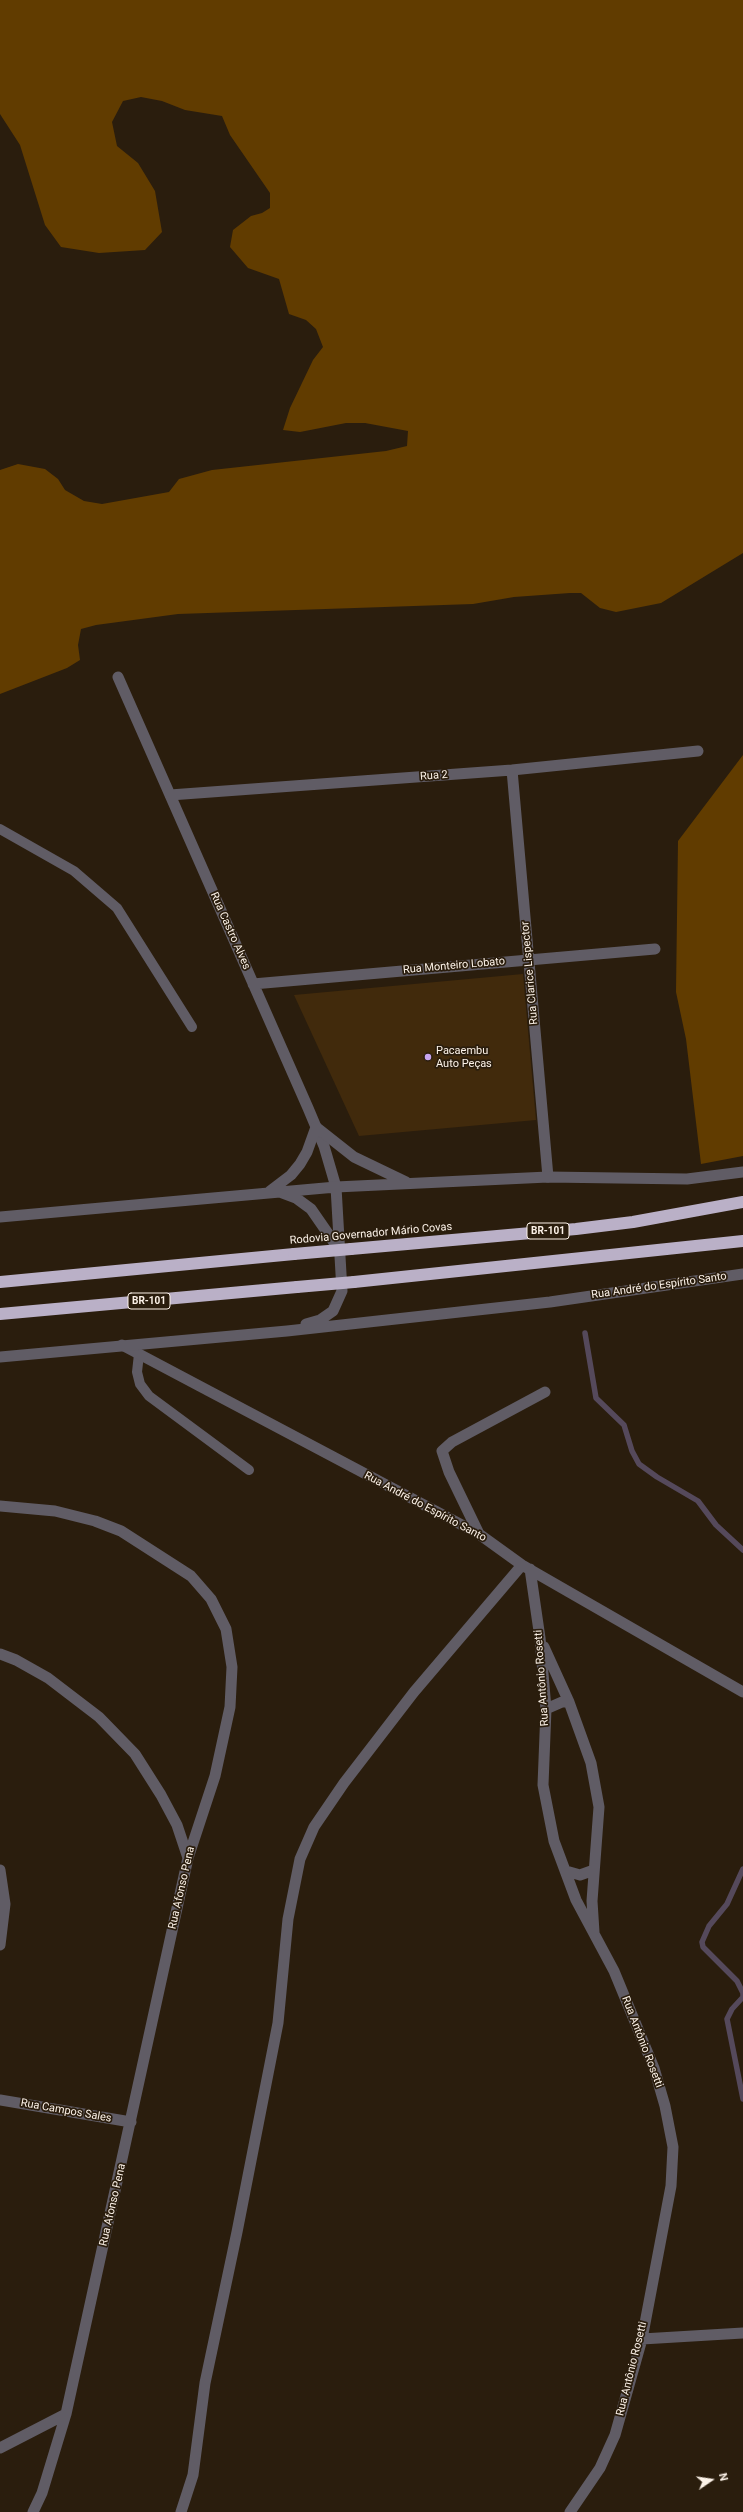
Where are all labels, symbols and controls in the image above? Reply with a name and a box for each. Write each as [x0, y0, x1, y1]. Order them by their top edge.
street label: Rua 2 [420, 768, 448, 784]
street label: Rua Castro Alves [207, 890, 253, 972]
street label: Rua Clarice Lispector [519, 921, 541, 1025]
street label: Rua Monteiro Lobato [402, 955, 506, 977]
place label: Pacaembu Auto Peças [436, 1044, 492, 1070]
marker: Pacaembu Auto Peças [423, 1052, 433, 1062]
street label: Rodovia Governador Mário Covas [289, 1220, 453, 1248]
road number: BR-101 [527, 1223, 569, 1239]
street label: Rua André do Espírito Santo [591, 1270, 727, 1302]
road number: BR-101 [128, 1293, 170, 1309]
street label: Rua André do Espírito Santo [362, 1469, 488, 1545]
street label: Rua Antônio Rosetti [532, 1629, 552, 1727]
street label: Rua Afonso Pena [166, 1845, 198, 1931]
street label: Rua Antônio Rosetti [619, 1994, 665, 2090]
street label: Rua Campos Sales [20, 2097, 112, 2125]
street label: Rua Afonso Pena [97, 2162, 129, 2248]
street label: Rua Antônio Rosetti [614, 2320, 650, 2418]
north arrow [691, 2460, 731, 2500]
text: N [716, 2472, 730, 2482]

